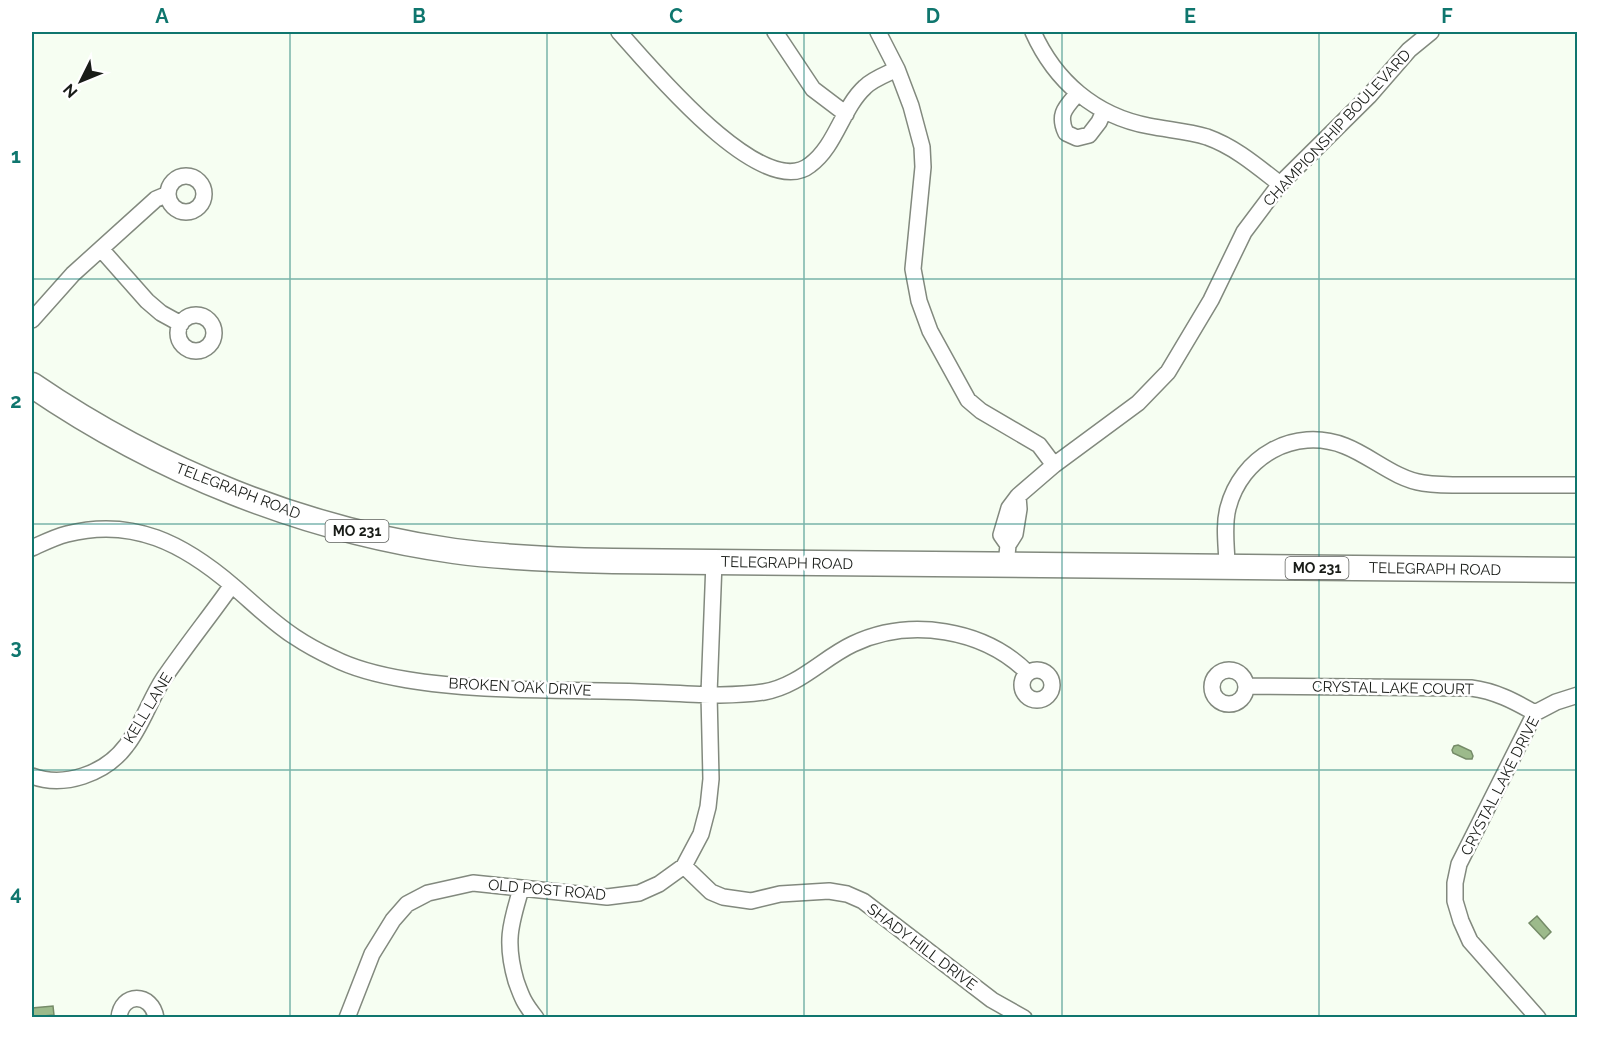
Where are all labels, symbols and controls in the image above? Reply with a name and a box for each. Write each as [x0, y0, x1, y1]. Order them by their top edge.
text: A [155, 4, 169, 28]
text: B [412, 4, 426, 28]
text: C [669, 4, 683, 28]
text: D [926, 4, 940, 28]
text: E [1184, 4, 1196, 28]
text: F [1441, 4, 1453, 28]
street label: CHAMPIONSHIP BOULEVARD [1260, 46, 1415, 210]
north arrow [51, 51, 111, 111]
text: N [59, 80, 82, 102]
text: 1 [11, 144, 21, 168]
text: 2 [10, 389, 22, 413]
street label: TELEGRAPH ROAD [173, 459, 303, 523]
road number: MO 231 [326, 520, 388, 542]
street label: TELEGRAPH ROAD [721, 553, 854, 573]
road number: MO 231 [1286, 557, 1348, 579]
street label: TELEGRAPH ROAD [1369, 559, 1502, 579]
text: 3 [10, 635, 22, 659]
street label: KELL LANE [120, 669, 176, 747]
street label: BROKEN OAK DRIVE [448, 674, 592, 700]
street label: CRYSTAL LAKE COURT [1312, 678, 1474, 698]
street label: CRYSTAL LAKE DRIVE [1457, 713, 1543, 859]
street label: OLD POST ROAD [487, 876, 607, 904]
text: 4 [10, 881, 22, 905]
street label: SHADY HILL DRIVE [864, 900, 980, 994]

